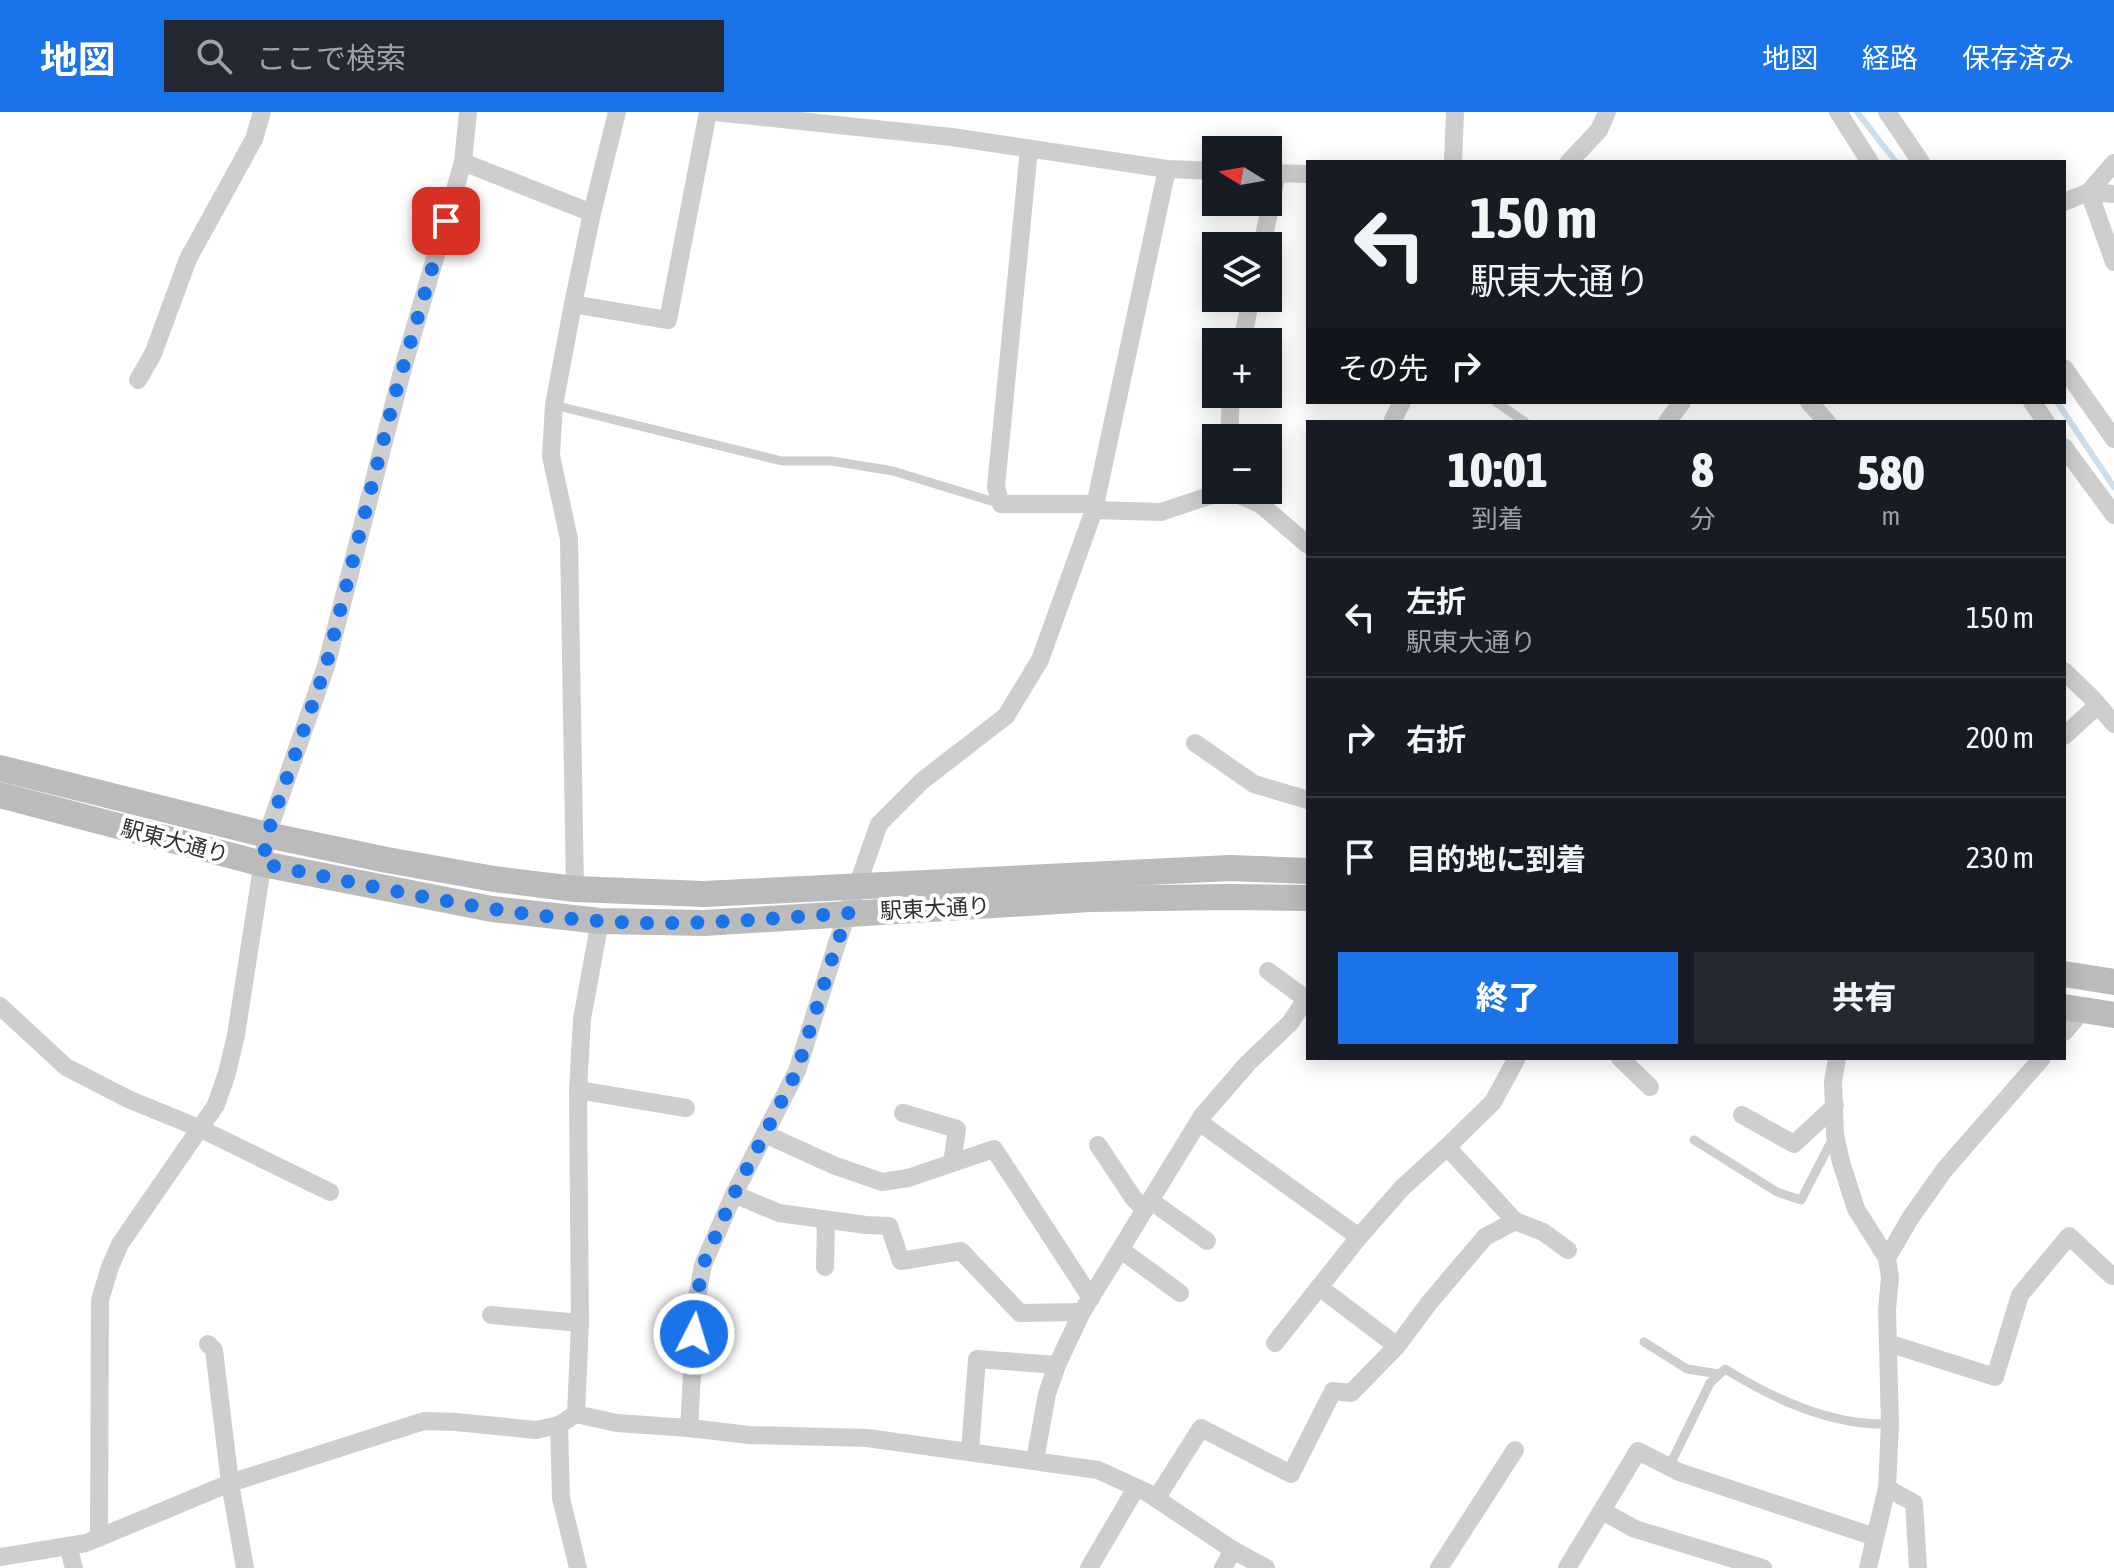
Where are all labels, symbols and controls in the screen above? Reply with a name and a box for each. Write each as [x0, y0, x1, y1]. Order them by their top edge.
search box [164, 20, 724, 92]
icon: search [192, 34, 236, 78]
text: 地図 [40, 38, 116, 81]
text: ここで検索 [256, 41, 406, 75]
text: 地図 [1762, 42, 1818, 74]
text: 経路 [1862, 42, 1918, 74]
text: 保存済み [1962, 42, 2074, 74]
north arrow [1202, 136, 1282, 216]
map controls [1202, 136, 1282, 504]
text: 150 m [1470, 186, 1597, 250]
pin [412, 187, 480, 255]
icon: left [1338, 192, 1442, 296]
icon: arrive [424, 199, 468, 243]
button: layers [1202, 232, 1282, 312]
text: 駅東大通り [1470, 260, 1650, 302]
button: + [1202, 328, 1282, 408]
icon: right [1444, 344, 1488, 388]
text: その先 [1338, 351, 1428, 385]
button: − [1202, 424, 1282, 504]
text: 10:01 [1447, 442, 1548, 497]
text: 8 [1691, 442, 1714, 497]
text: 580 [1857, 445, 1925, 500]
text: m [1881, 501, 1900, 531]
text: 到着 [1472, 504, 1524, 534]
text: 分 [1690, 504, 1716, 534]
text: 左折 [1406, 584, 1466, 618]
icon: left [1338, 595, 1382, 639]
text: 150 m [1966, 600, 2034, 634]
text: 駅東大通り [1406, 627, 1536, 657]
icon: right [1338, 715, 1382, 759]
text: 200 m [1966, 720, 2034, 754]
text: 右折 [1406, 722, 1466, 756]
street label: 駅東大通り [119, 814, 231, 868]
icon: arrive [1338, 835, 1382, 879]
text: 230 m [1966, 840, 2034, 874]
text: 目的地に到着 [1406, 842, 1586, 876]
street label: 駅東大通り [879, 892, 991, 924]
button: 終了 [1338, 952, 1678, 1044]
button: 共有 [1694, 952, 2034, 1044]
position arrow [652, 1292, 736, 1376]

